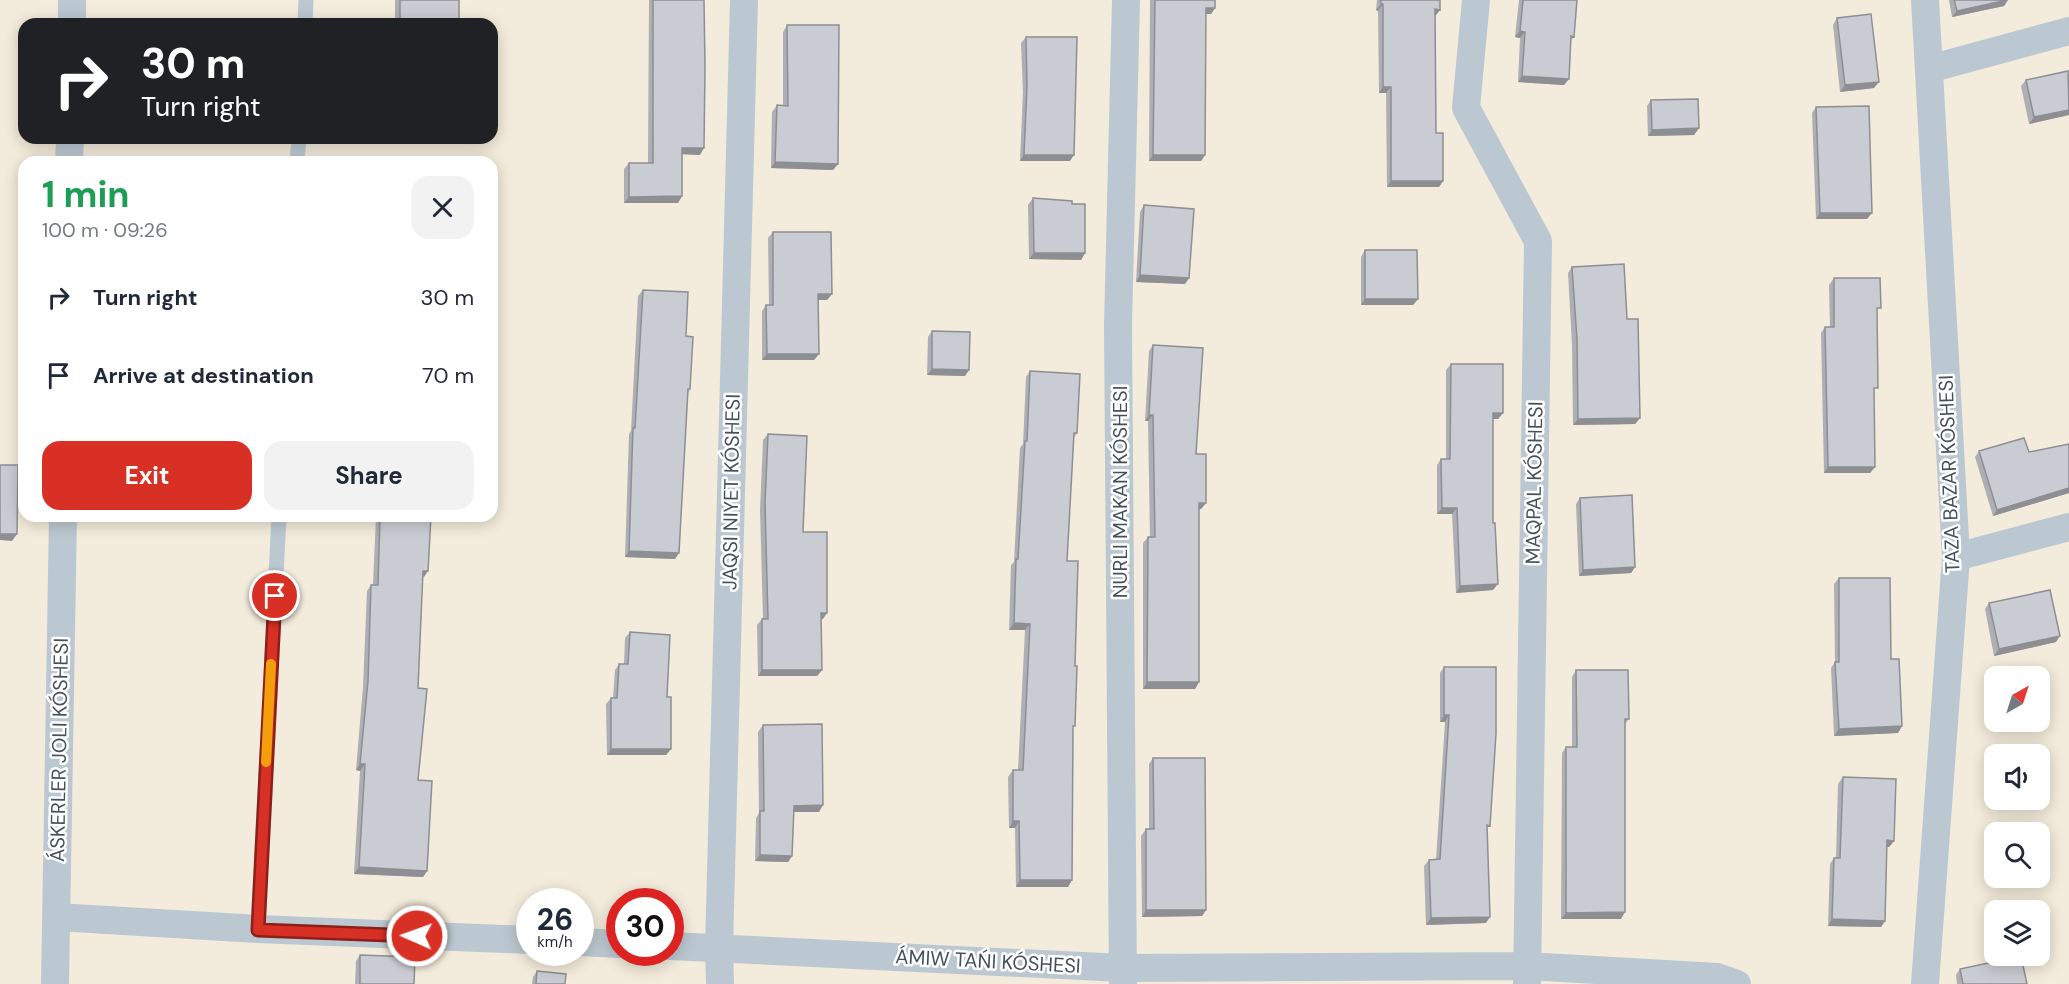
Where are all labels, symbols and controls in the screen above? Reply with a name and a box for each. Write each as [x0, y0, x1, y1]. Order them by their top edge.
text: 30 m [141, 36, 245, 91]
icon: right [42, 42, 120, 120]
text: Turn right [141, 89, 261, 124]
text: 1 min [42, 171, 130, 218]
button: close [411, 176, 474, 239]
text: 100 m · 09:26 [42, 217, 168, 243]
icon: right [42, 281, 75, 314]
text: Turn right [93, 283, 198, 312]
text: 30 m [420, 283, 474, 312]
icon: arrive [42, 359, 75, 392]
text: Arrive at destination [93, 361, 314, 390]
text: 70 m [422, 361, 474, 390]
street label: TAZA BAZAR KÓSHESI [1933, 375, 1965, 573]
street label: NURLI MAKAN KÓSHESI [1107, 386, 1133, 598]
street label: JAQSI NIYET KÓSHESI [716, 394, 746, 590]
street label: MAQPAL KÓSHESI [1520, 401, 1548, 565]
button: Exit [42, 441, 252, 510]
button: Share [264, 441, 474, 510]
pin [249, 570, 300, 621]
icon: arrive [258, 579, 291, 612]
street label: ÁSKERLER JOLI KÓSHESI [44, 638, 74, 862]
north arrow [1984, 666, 2050, 732]
map controls [1984, 666, 2050, 966]
button: sound [1984, 744, 2050, 810]
button: search [1984, 822, 2050, 888]
speed limit sign: 30 [606, 888, 684, 966]
text: 26 [537, 900, 573, 939]
button: layers [1984, 900, 2050, 966]
position arrow [385, 904, 449, 968]
text: km/h [537, 932, 573, 952]
street label: ÁMIW TAŃI KÓSHESI [895, 943, 1081, 979]

